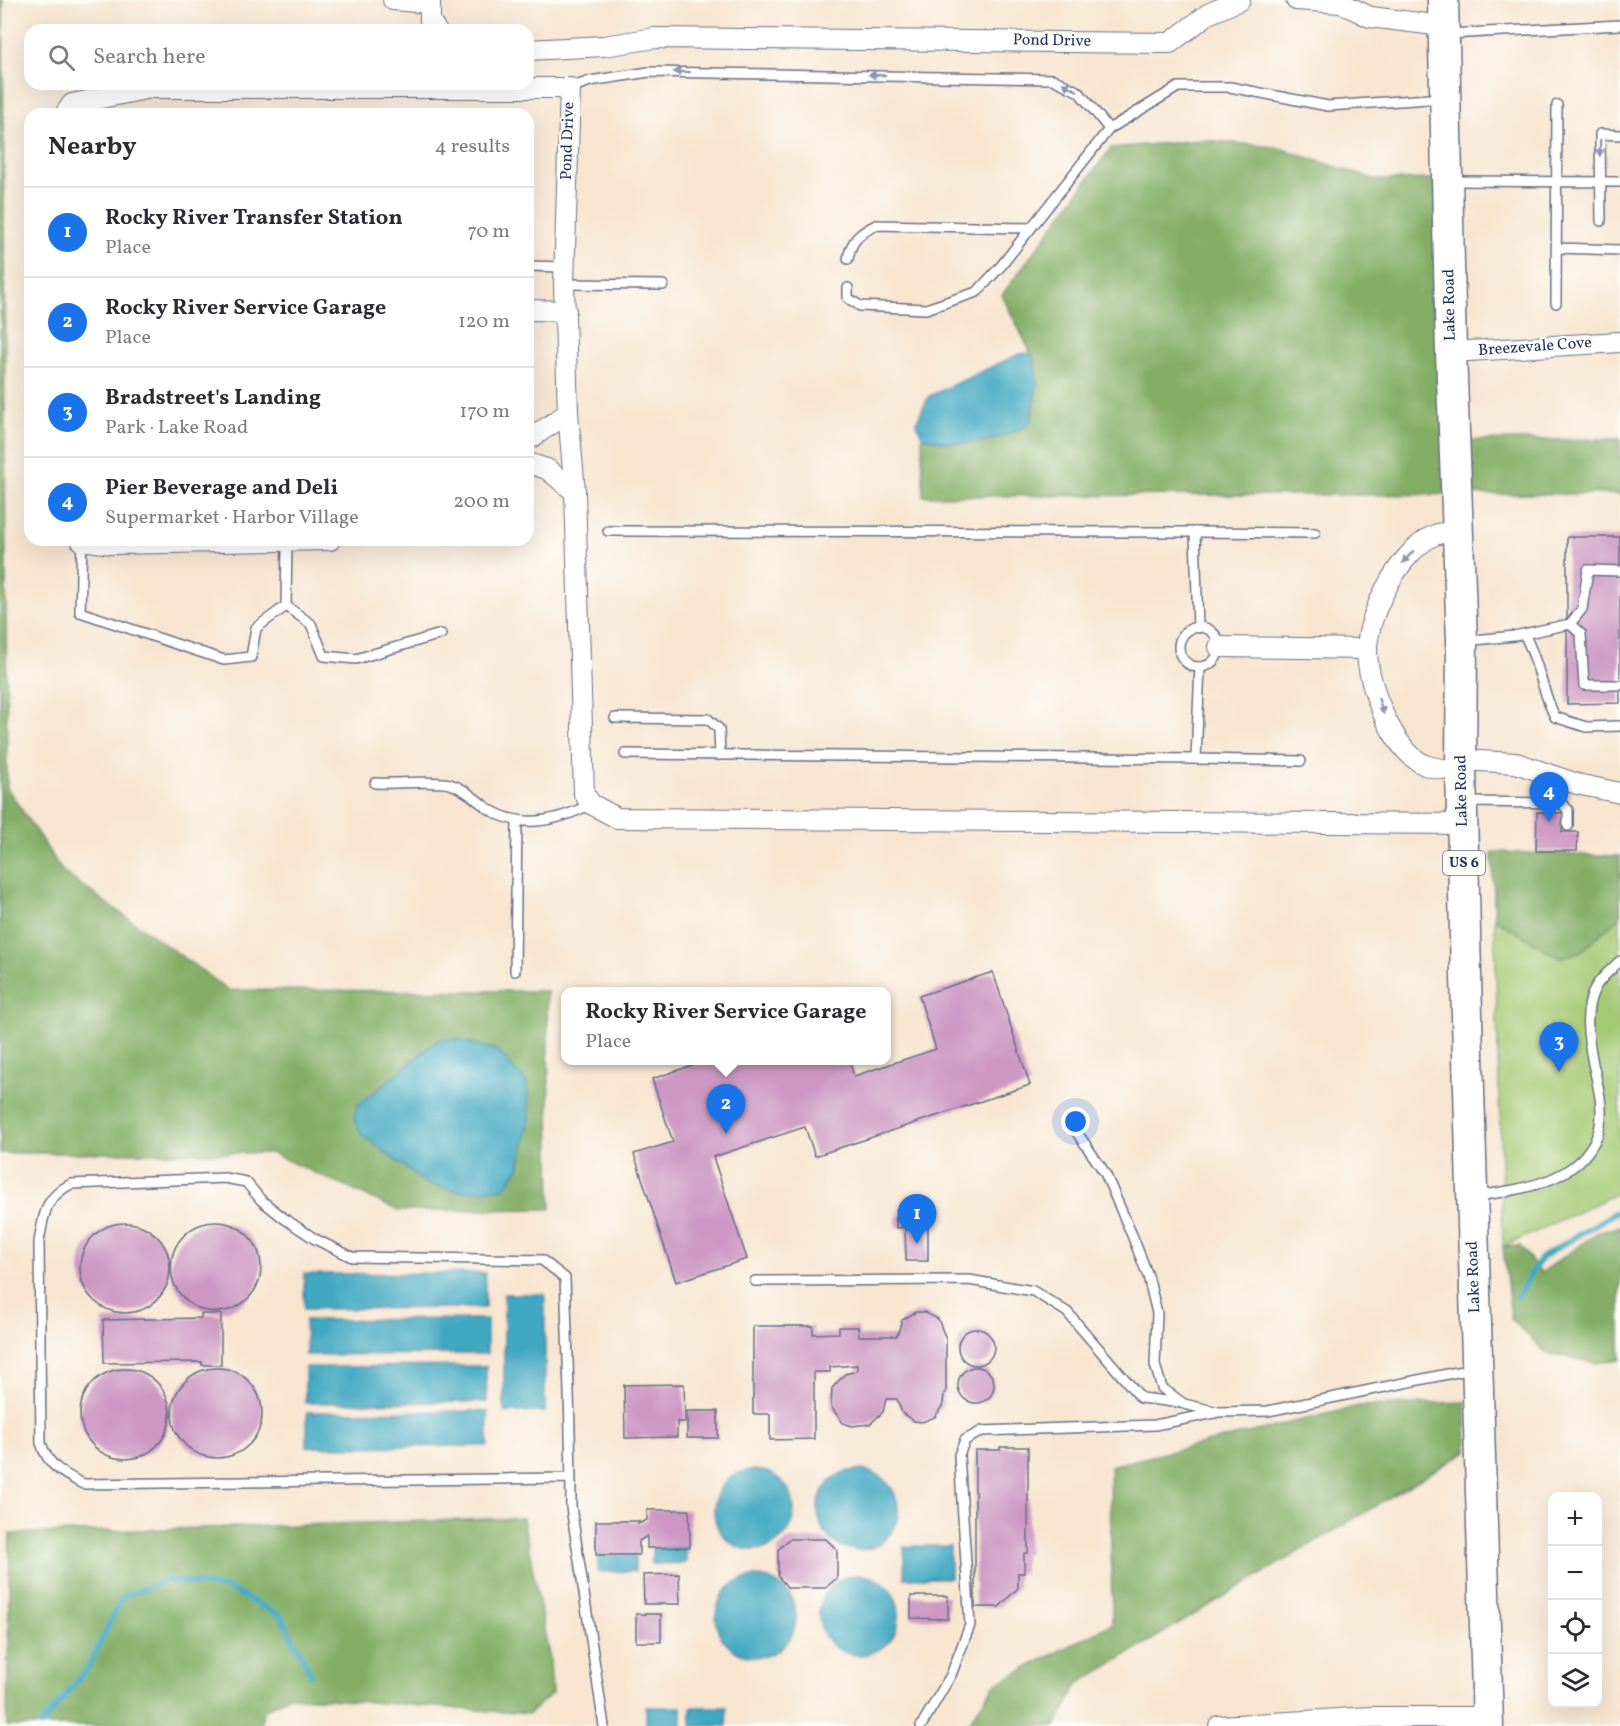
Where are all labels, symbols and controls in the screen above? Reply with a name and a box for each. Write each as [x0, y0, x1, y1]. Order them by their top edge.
search box [24, 24, 534, 90]
street label: Pond Drive [1013, 29, 1091, 53]
icon: search [45, 41, 78, 74]
text: Search here [93, 42, 206, 73]
one-way arrow [672, 68, 691, 77]
one-way arrow [867, 71, 886, 80]
one-way arrow [1061, 82, 1078, 92]
street label: Pond Drive [556, 101, 580, 181]
text: Nearby [48, 129, 137, 165]
text: 4 results [435, 133, 510, 161]
one-way arrow [1595, 139, 1604, 158]
text: Rocky River Transfer Station [105, 203, 403, 234]
text: 1 [63, 218, 72, 246]
text: 70 m [467, 218, 510, 246]
text: Place [105, 234, 151, 262]
street label: Lake Road [1438, 269, 1462, 341]
text: Rocky River Service Garage [105, 293, 386, 324]
text: 2 [62, 308, 73, 336]
text: 120 m [458, 308, 510, 336]
text: Place [105, 324, 151, 352]
street label: Breezevale Cove [1477, 332, 1593, 362]
text: Bradstreet's Landing [105, 383, 321, 414]
text: 3 [62, 398, 73, 426]
text: 170 m [460, 398, 510, 426]
text: Park · Lake Road [105, 414, 248, 442]
text: Pier Beverage and Deli [105, 473, 338, 504]
text: 4 [61, 488, 74, 516]
text: 200 m [453, 488, 510, 516]
text: Supermarket · Harbor Village [105, 504, 359, 532]
one-way arrow [1401, 550, 1415, 565]
one-way arrow [1377, 697, 1386, 715]
street label: Lake Road [1450, 755, 1474, 827]
pin: 4 [1530, 772, 1568, 822]
road number: US 6 [1443, 851, 1485, 875]
popup [561, 987, 891, 1065]
text: Rocky River Service Garage [585, 997, 867, 1028]
pin: 3 [1540, 1022, 1578, 1072]
text: Place [585, 1028, 631, 1056]
pin: 2 [706, 1084, 746, 1134]
your location [1061, 1107, 1090, 1136]
pin: 1 [898, 1194, 936, 1244]
street label: Lake Road [1462, 1240, 1486, 1314]
map controls [1548, 1492, 1602, 1708]
button: + [1548, 1492, 1602, 1546]
button: − [1548, 1546, 1602, 1600]
button: locate [1548, 1600, 1602, 1654]
button: layers [1548, 1654, 1602, 1708]

